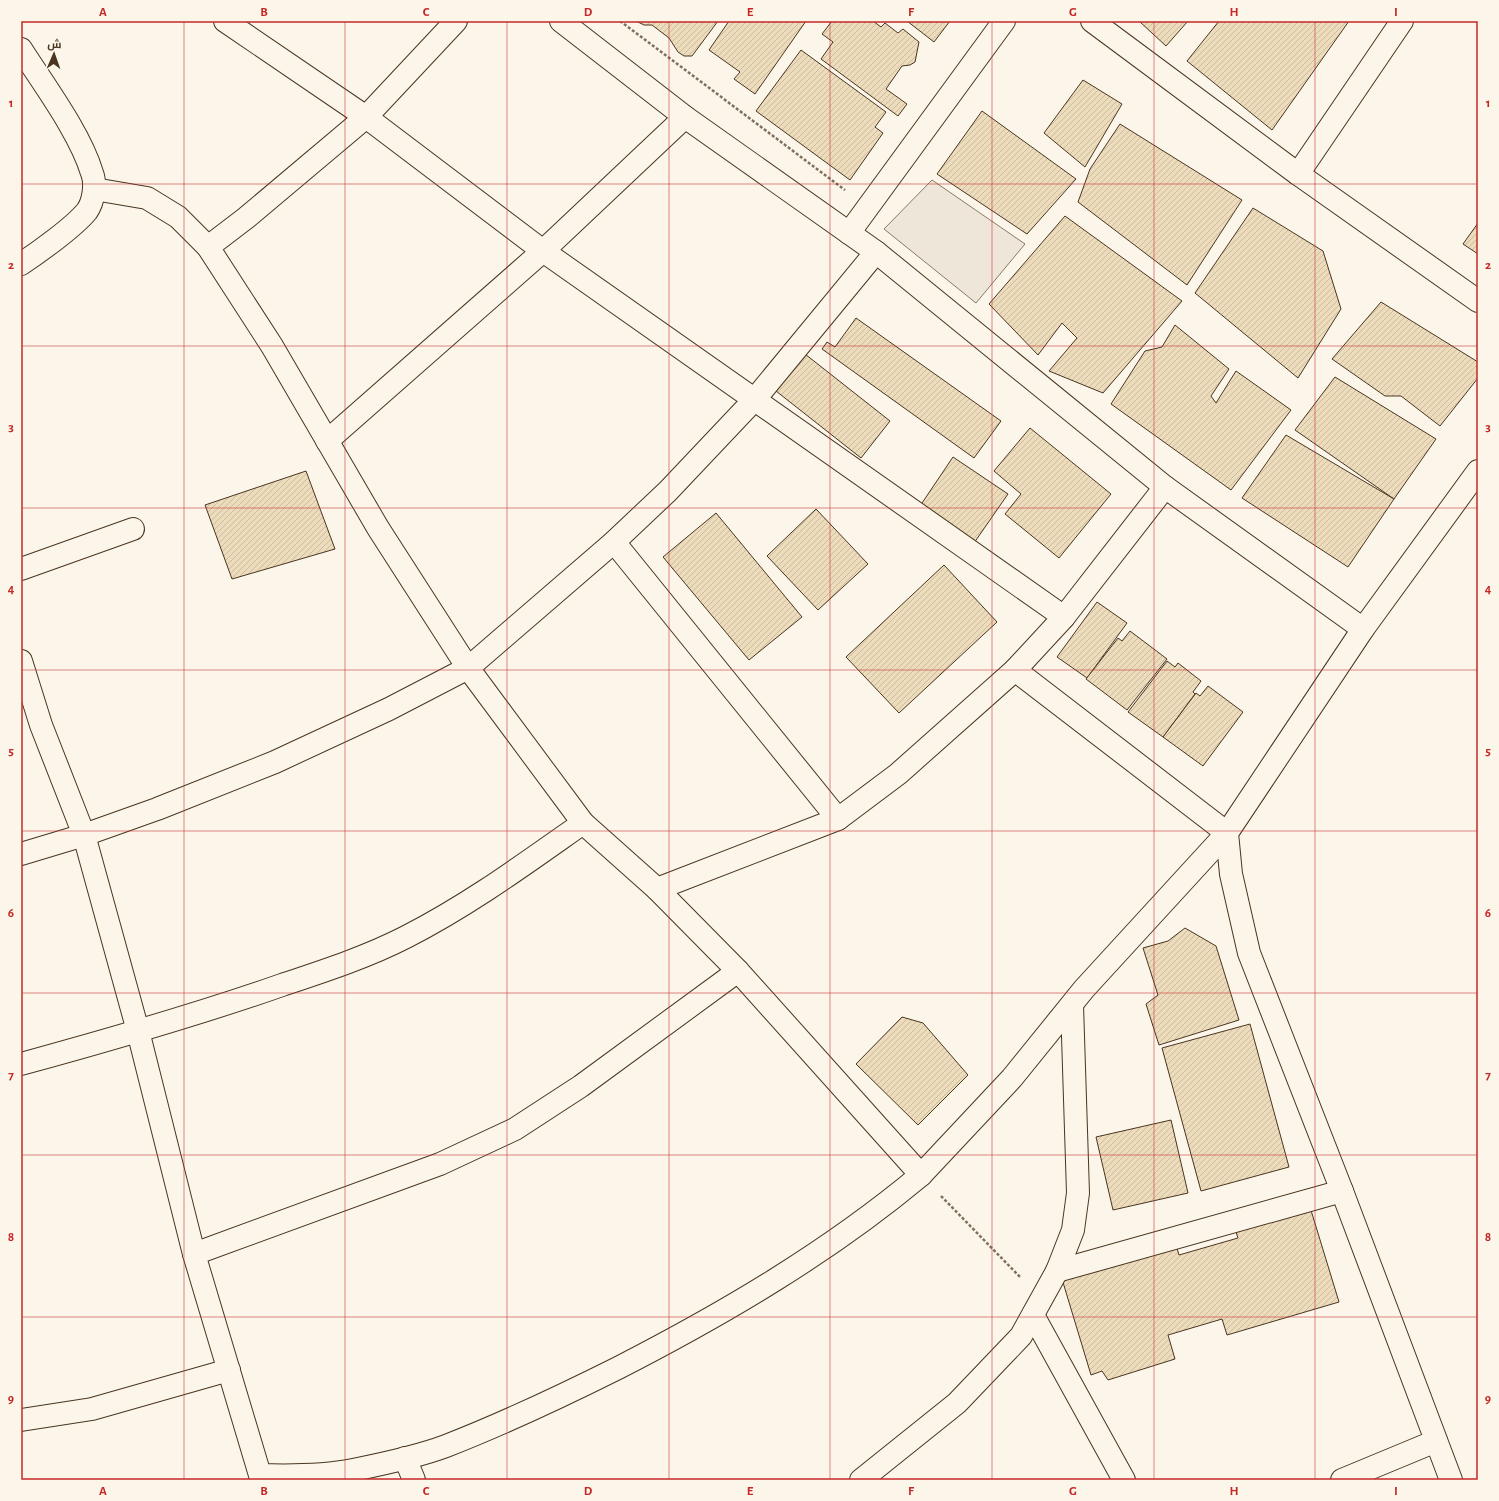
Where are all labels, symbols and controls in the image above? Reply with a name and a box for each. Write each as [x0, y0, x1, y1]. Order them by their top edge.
text: A [99, 6, 107, 19]
text: B [260, 6, 268, 19]
text: C [423, 6, 430, 19]
text: D [584, 6, 593, 19]
text: E [747, 6, 754, 19]
text: F [908, 6, 915, 19]
text: G [1069, 6, 1077, 19]
text: H [1229, 6, 1239, 19]
text: I [1394, 6, 1398, 19]
north arrow [34, 34, 74, 74]
text: ش [47, 39, 62, 51]
text: 1 [9, 97, 13, 110]
text: 1 [1486, 97, 1490, 110]
text: 2 [8, 259, 14, 272]
text: 2 [1485, 259, 1491, 272]
text: 3 [8, 421, 14, 434]
text: 3 [1485, 421, 1491, 434]
text: 4 [8, 583, 15, 596]
text: 4 [1485, 583, 1492, 596]
text: 5 [8, 745, 14, 758]
text: 5 [1485, 745, 1491, 758]
text: 6 [8, 907, 14, 920]
text: 6 [1485, 907, 1491, 920]
text: 7 [8, 1069, 14, 1082]
text: 7 [1485, 1069, 1491, 1082]
text: 8 [8, 1231, 14, 1244]
text: 8 [1485, 1231, 1491, 1244]
text: 9 [8, 1393, 14, 1406]
text: 9 [1485, 1393, 1491, 1406]
text: A [99, 1485, 107, 1498]
text: B [260, 1485, 268, 1498]
text: C [423, 1485, 430, 1498]
text: D [584, 1485, 593, 1498]
text: E [747, 1485, 754, 1498]
text: F [908, 1485, 915, 1498]
text: G [1069, 1485, 1077, 1498]
text: H [1229, 1485, 1239, 1498]
text: I [1394, 1485, 1398, 1498]

